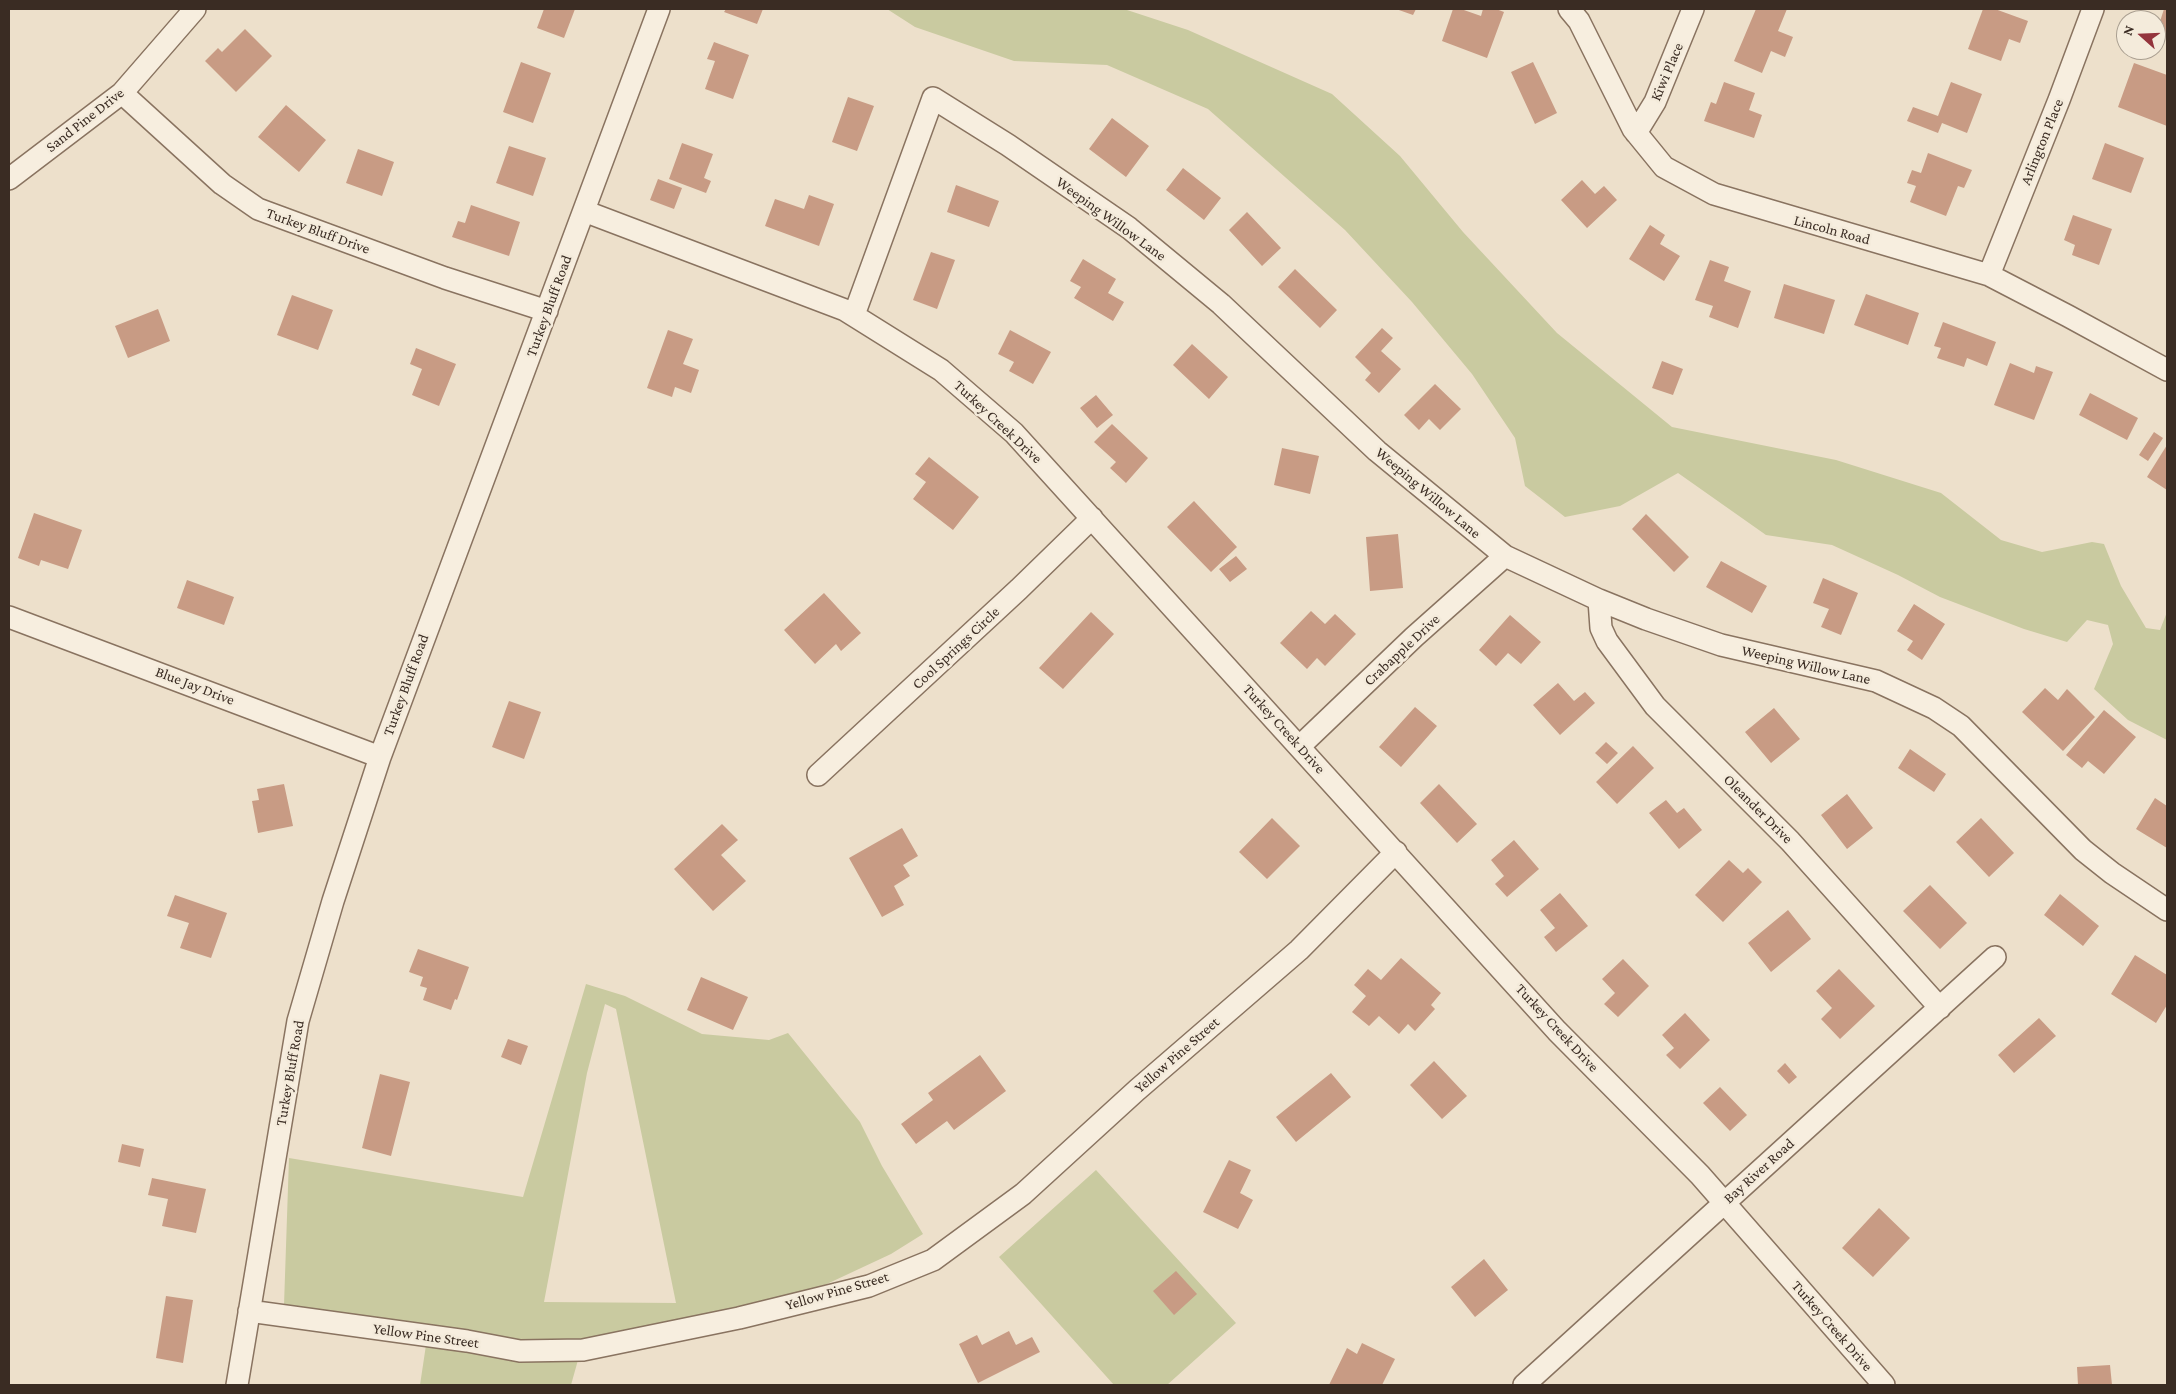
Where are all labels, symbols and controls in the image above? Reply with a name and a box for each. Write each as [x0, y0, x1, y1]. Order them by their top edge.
north arrow [2116, 10, 2166, 60]
text: N [2119, 23, 2137, 37]
street label: Kiwi Place [1647, 40, 1687, 104]
street label: Sand Pine Drive [42, 84, 128, 156]
street label: Arlington Place [2017, 96, 2067, 188]
street label: Weeping Willow Lane [1052, 173, 1170, 265]
street label: Turkey Bluff Drive [264, 204, 372, 258]
street label: Lincoln Road [1792, 211, 1872, 249]
street label: Turkey Bluff Road [522, 253, 576, 359]
street label: Turkey Creek Drive [950, 376, 1046, 468]
street label: Weeping Willow Lane [1372, 444, 1484, 542]
street label: Cool Springs Circle [909, 603, 1003, 693]
street label: Crabapple Drive [1360, 610, 1444, 690]
street label: Turkey Bluff Road [379, 632, 433, 738]
street label: Weeping Willow Lane [1740, 641, 1872, 689]
street label: Blue Jay Drive [153, 663, 237, 709]
street label: Turkey Creek Drive [1239, 681, 1329, 777]
street label: Oleander Drive [1720, 771, 1796, 847]
street label: Turkey Creek Drive [1511, 980, 1603, 1076]
street label: Yellow Pine Street [1131, 1013, 1223, 1097]
street label: Turkey Bluff Road [272, 1019, 308, 1127]
street label: Bay River Road [1720, 1135, 1798, 1207]
street label: Yellow Pine Street [783, 1268, 891, 1314]
street label: Turkey Creek Drive [1788, 1277, 1876, 1375]
street label: Yellow Pine Street [372, 1320, 480, 1352]

